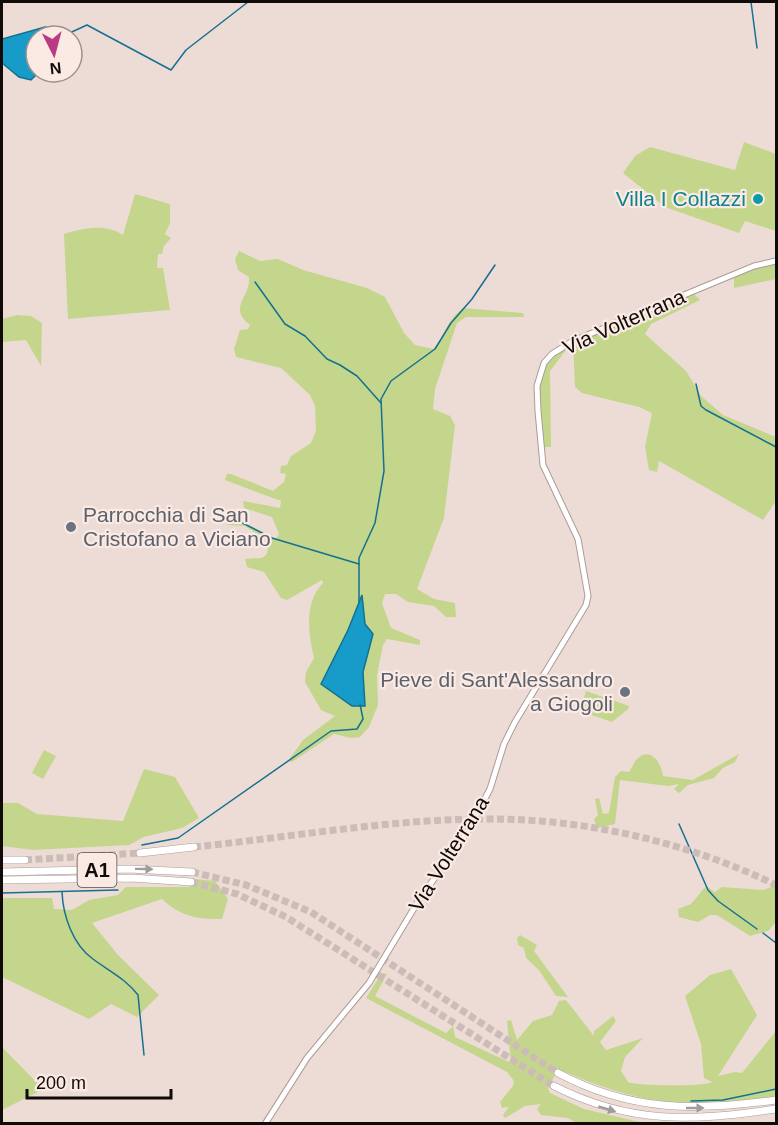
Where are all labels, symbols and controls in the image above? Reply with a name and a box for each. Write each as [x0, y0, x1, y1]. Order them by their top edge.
north arrow [24, 24, 84, 84]
text: N [49, 59, 62, 77]
place label: Villa I Collazzi [616, 187, 746, 210]
marker: Villa I Collazzi [751, 192, 765, 206]
street label: Via Volterrana [559, 284, 689, 359]
place label: Parrocchia di San Cristofano a Viciano [83, 503, 271, 550]
marker: Parrocchia di San Cristofano a Viciano [64, 520, 78, 534]
place label: Pieve di Sant'Alessandro a Giogoli [380, 668, 613, 715]
marker: Pieve di Sant'Alessandro a Giogoli [618, 685, 632, 699]
street label: Via Volterrana [404, 792, 493, 916]
road number: A1 [78, 853, 116, 887]
one-way arrow [134, 864, 153, 874]
scale bar [27, 1062, 171, 1100]
text: 200 m [36, 1073, 86, 1093]
one-way arrow [685, 1103, 704, 1113]
one-way arrow [598, 1105, 616, 1114]

